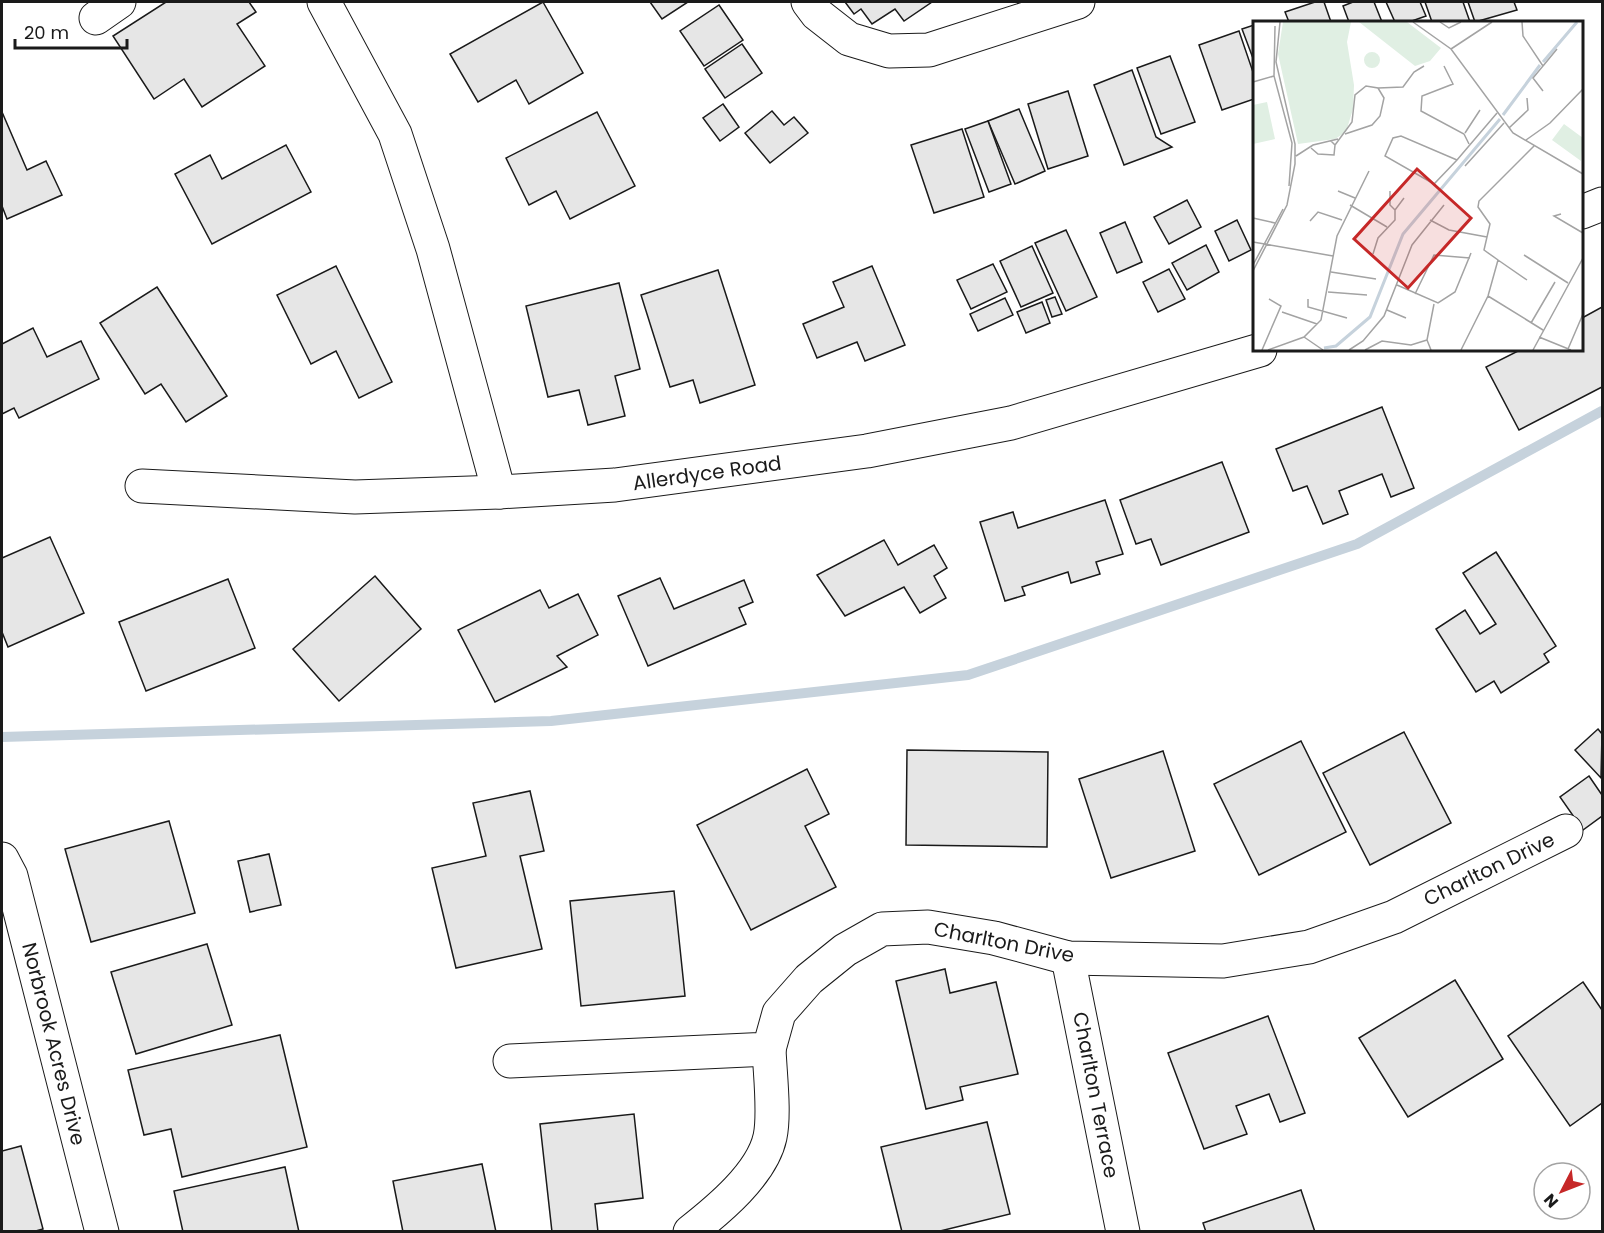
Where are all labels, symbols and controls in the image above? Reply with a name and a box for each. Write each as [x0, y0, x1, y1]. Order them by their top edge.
scale bar [15, 12, 128, 50]
text: 20 m [24, 20, 69, 45]
inset map [1253, 21, 1583, 351]
street label: Allerdyce Road [631, 449, 783, 497]
street label: Charlton Drive [1419, 825, 1559, 913]
street label: Charlton Drive [931, 915, 1077, 969]
street label: Norbrook Acres Drive [15, 940, 93, 1148]
street label: Charlton Terrace [1066, 1010, 1126, 1180]
north arrow [1532, 1161, 1592, 1221]
text: N [1539, 1189, 1564, 1213]

